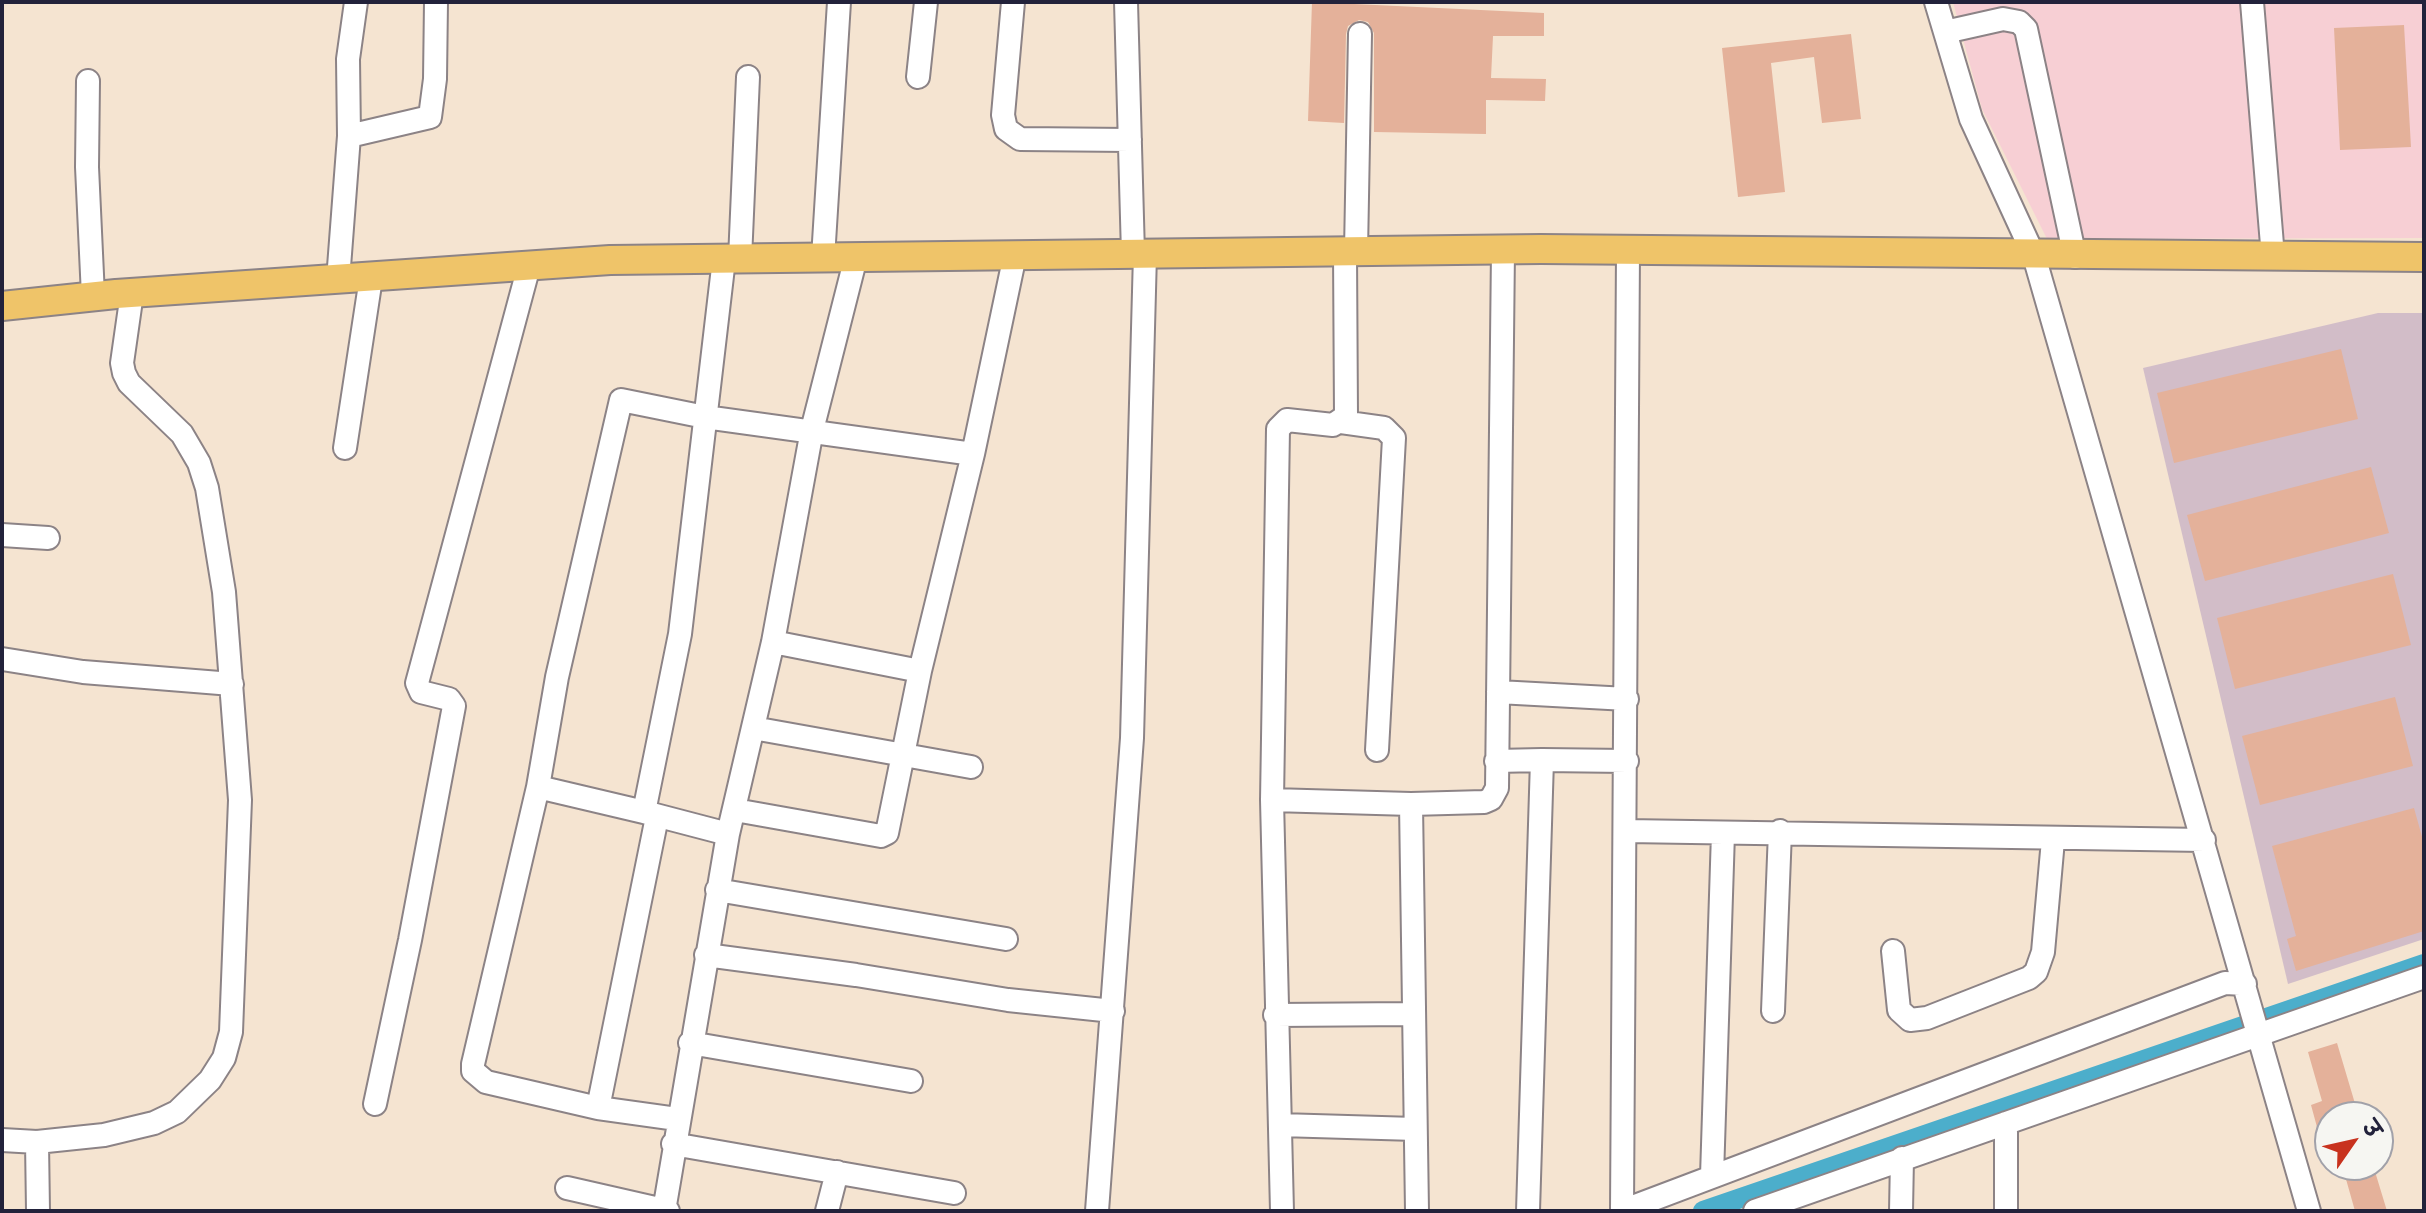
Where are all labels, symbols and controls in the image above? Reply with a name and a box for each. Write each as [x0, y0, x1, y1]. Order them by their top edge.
north arrow [2314, 1101, 2394, 1181]
text: उ [2357, 1114, 2389, 1143]

